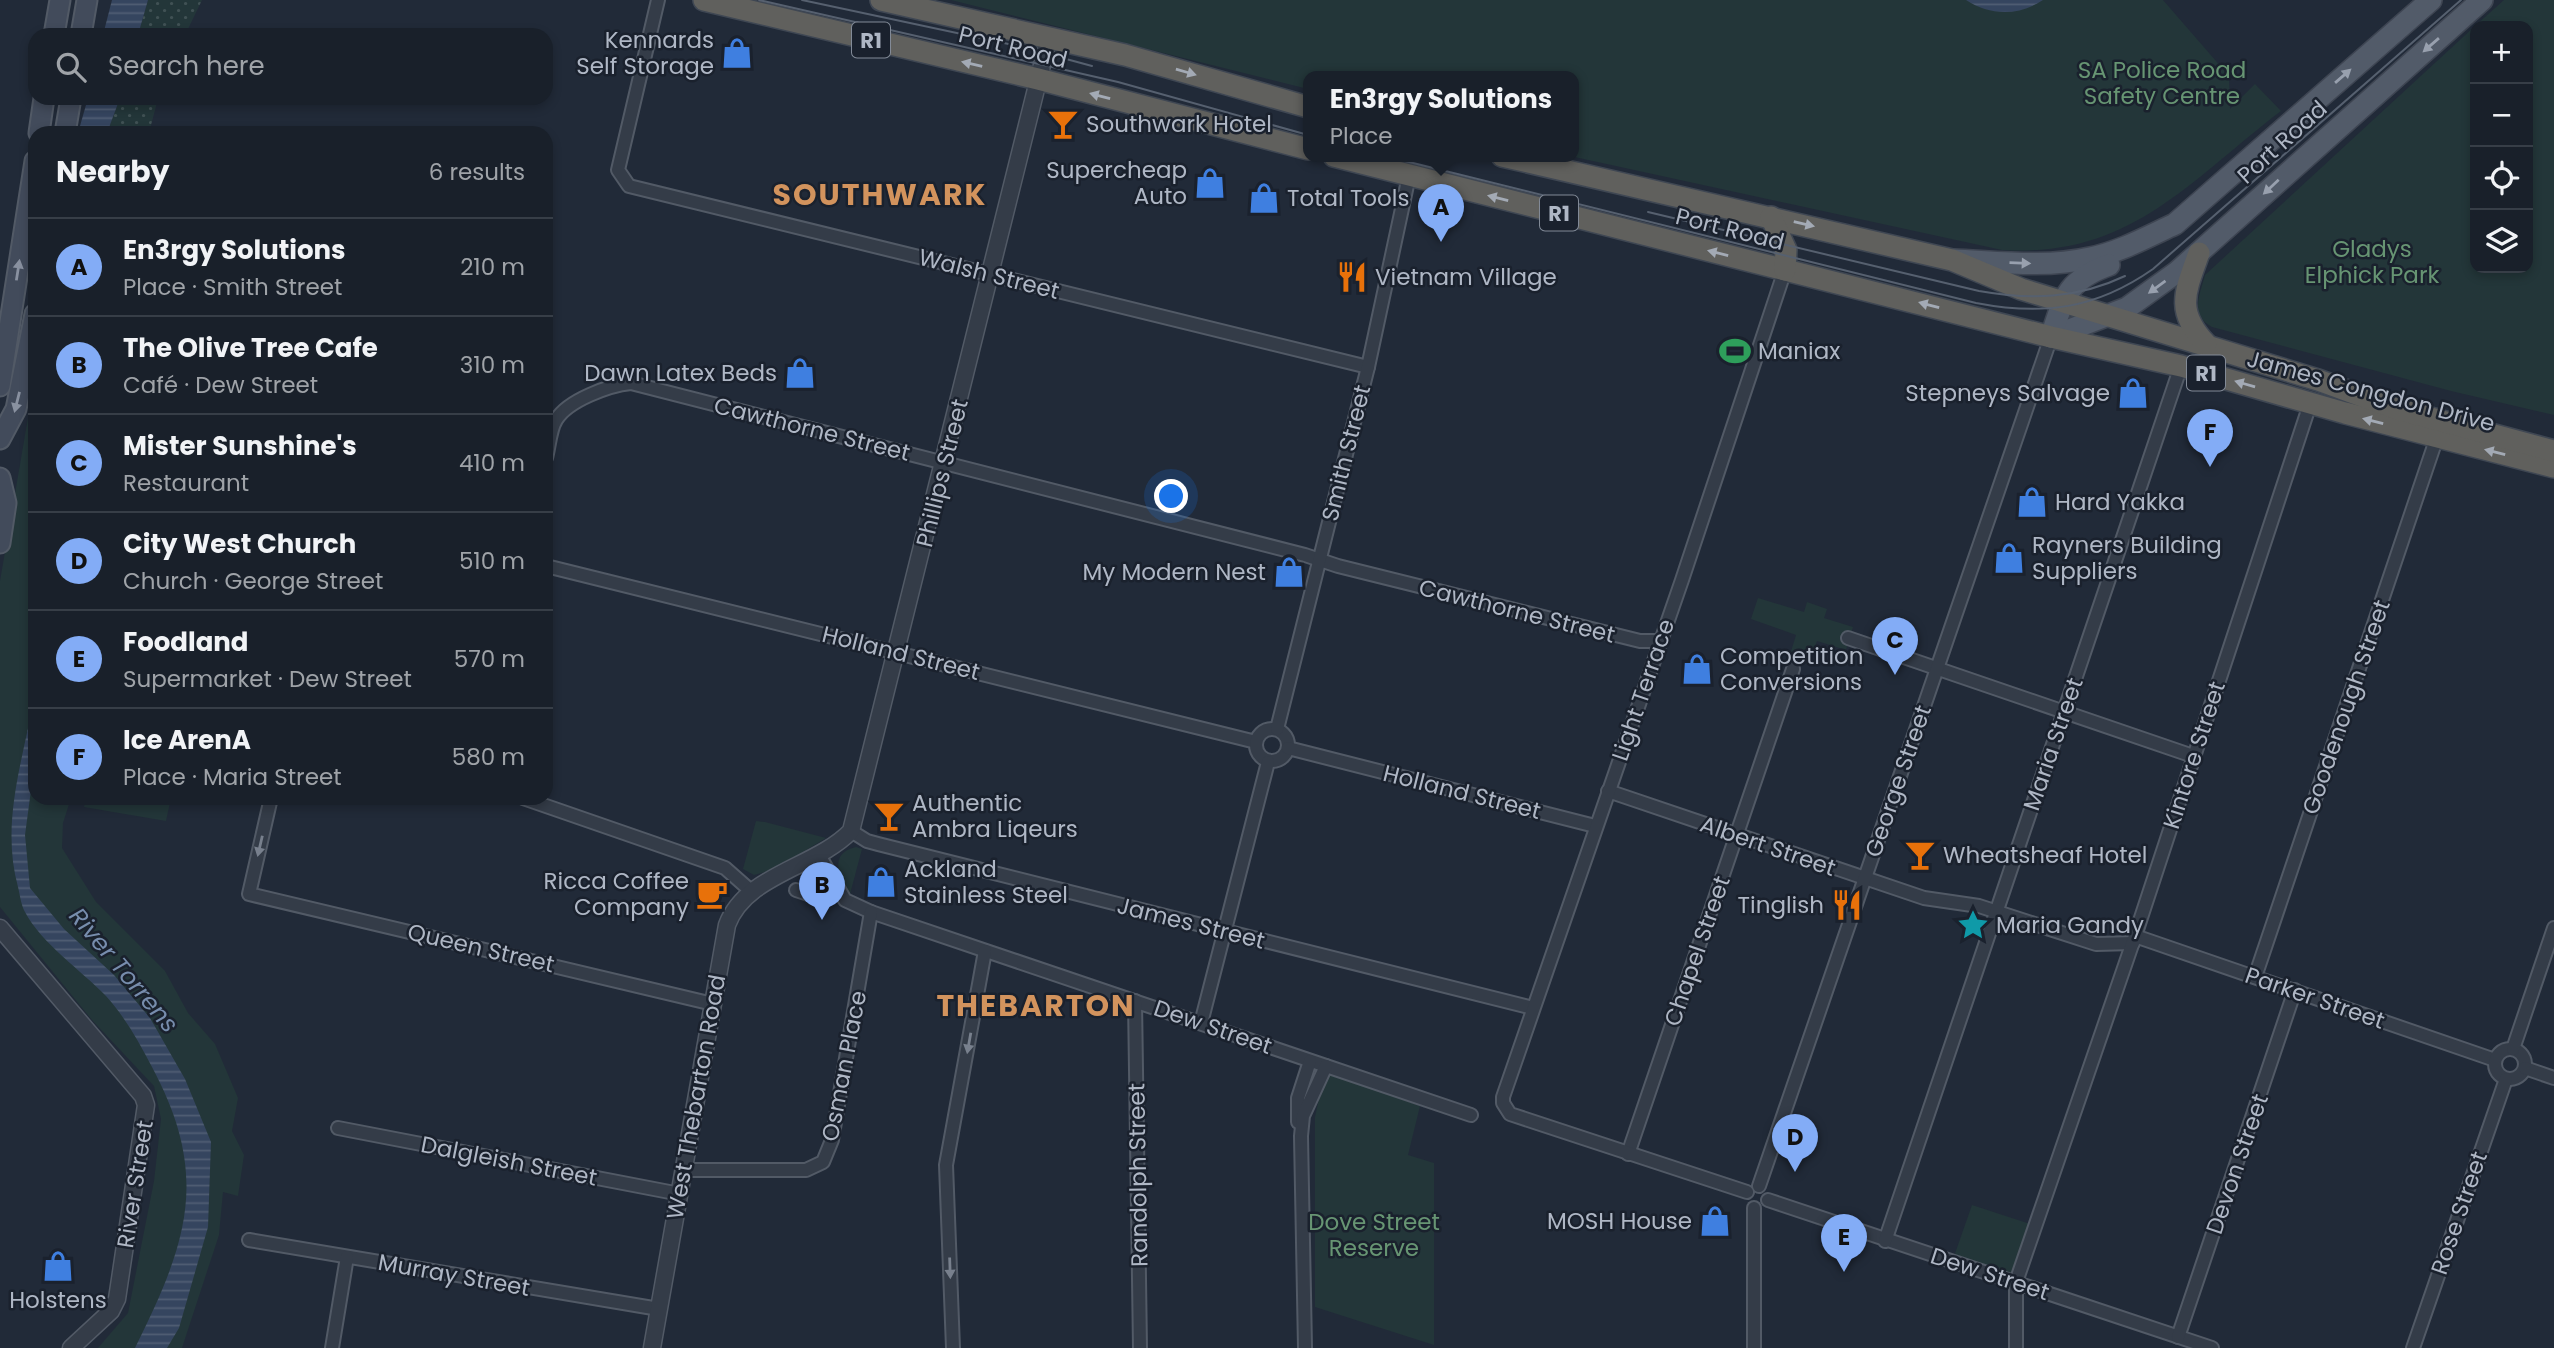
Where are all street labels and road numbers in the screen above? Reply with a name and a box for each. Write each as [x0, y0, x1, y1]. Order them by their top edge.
street label: Port Road [955, 18, 1071, 76]
road number: R1 [852, 22, 890, 58]
street label: Port Road [2230, 93, 2334, 191]
road number: R1 [1540, 196, 1578, 230]
street label: Port Road [1672, 200, 1788, 258]
street label: Walsh Street [915, 241, 1063, 307]
street label: James Congdon Drive [2244, 342, 2498, 440]
road number: R1 [2187, 356, 2225, 390]
street label: Smith Street [1314, 381, 1378, 525]
street label: Cawthorne Street [711, 389, 913, 469]
street label: Phillips Street [908, 396, 976, 550]
street label: Cawthorne Street [1416, 571, 1618, 651]
street label: Goodenough Street [2294, 595, 2398, 819]
street label: Light Terrace [1604, 615, 1682, 765]
street label: Holland Street [819, 618, 983, 688]
street label: Maria Street [2015, 673, 2091, 815]
street label: Kintore Street [2155, 677, 2233, 833]
street label: George Street [1857, 701, 1939, 861]
street label: Holland Street [1380, 757, 1544, 827]
street label: Albert Street [1696, 808, 1840, 884]
street label: Chapel Street [1656, 872, 1738, 1030]
street label: James Street [1114, 889, 1268, 957]
street label: Queen Street [405, 916, 557, 980]
street label: Parker Street [2241, 959, 2389, 1037]
street label: West Thebarton Road [659, 972, 733, 1222]
street label: Osman Place [814, 988, 874, 1144]
street label: Dew Street [1150, 992, 1276, 1062]
street label: Randolph Street [1120, 1083, 1156, 1267]
street label: Devon Street [2198, 1090, 2276, 1238]
street label: River Street [109, 1118, 161, 1250]
street label: Dalgleish Street [418, 1128, 600, 1194]
street label: Rose Street [2423, 1147, 2495, 1279]
street label: Dew Street [1927, 1240, 2053, 1308]
street label: Murray Street [376, 1246, 532, 1304]

